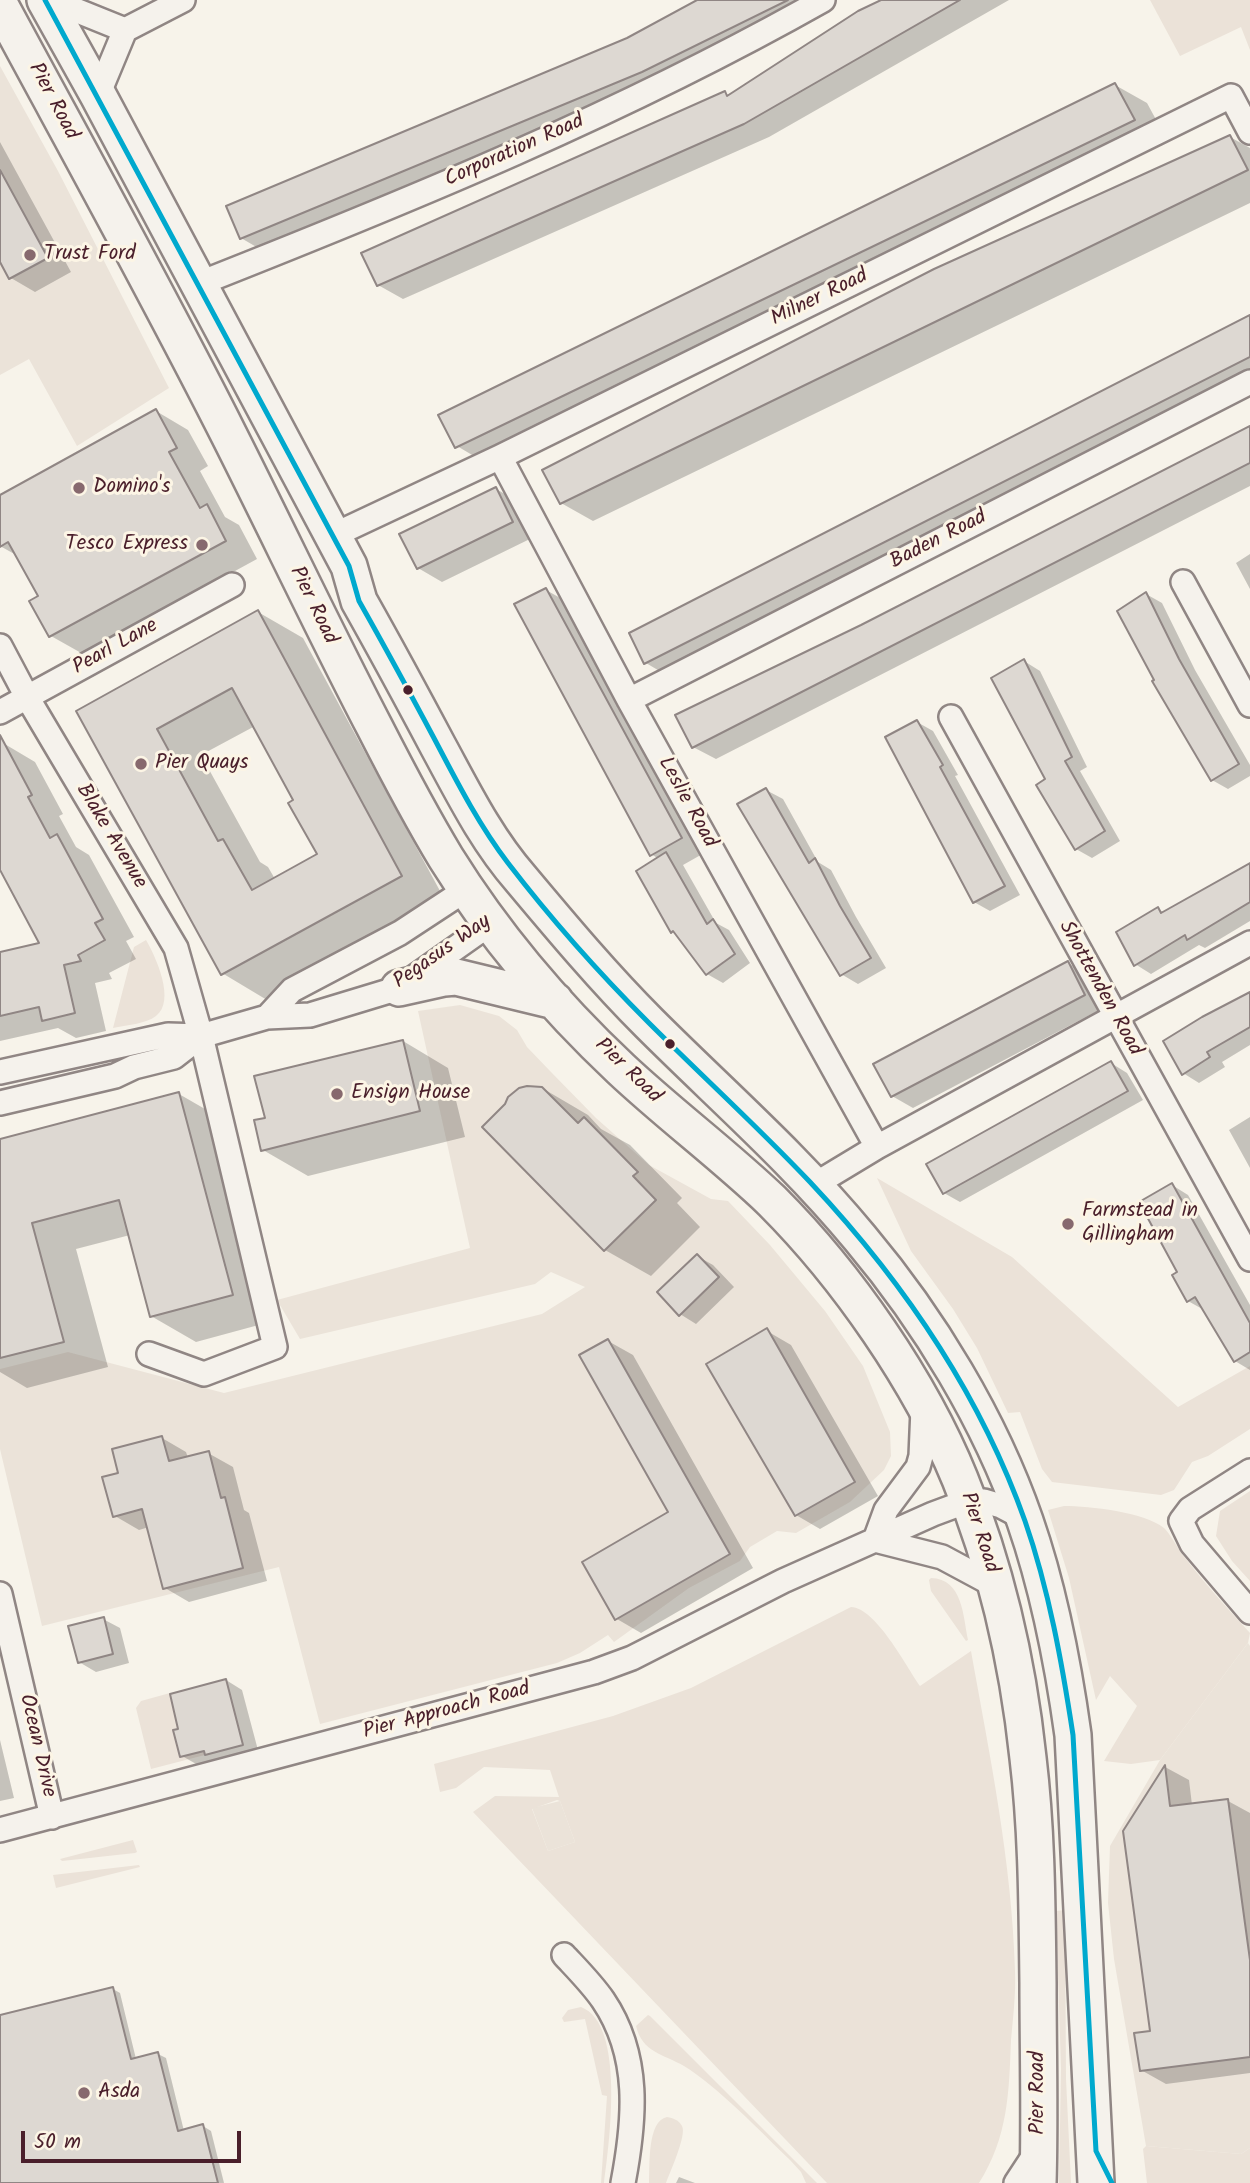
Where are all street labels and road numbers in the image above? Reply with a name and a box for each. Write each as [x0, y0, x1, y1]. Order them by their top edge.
street label: Pier Road [21, 59, 83, 145]
street label: Corporation Road [441, 110, 589, 194]
street label: Milner Road [767, 265, 873, 333]
street label: Baden Road [887, 506, 991, 576]
street label: Pier Road [282, 563, 342, 649]
street label: Pearl Lane [69, 614, 163, 682]
street label: Leslie Road [651, 753, 721, 853]
street label: Blake Avenue [69, 780, 151, 894]
street label: Pegasus Way [389, 910, 497, 996]
street label: Shottenden Road [1052, 917, 1146, 1061]
street label: Pier Road [588, 1034, 666, 1110]
street label: Pier Road [953, 1489, 1003, 1577]
street label: Pier Approach Road [361, 1678, 533, 1746]
street label: Ocean Drive [12, 1692, 60, 1800]
street label: Pier Road [1026, 2051, 1052, 2135]

